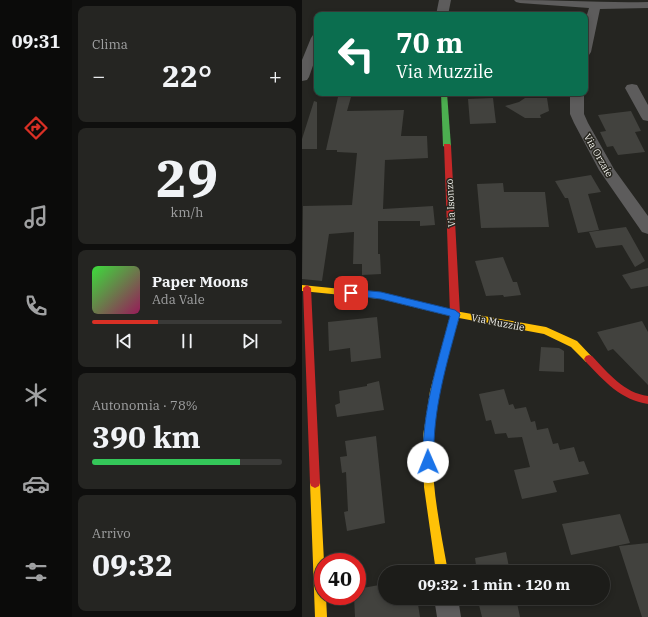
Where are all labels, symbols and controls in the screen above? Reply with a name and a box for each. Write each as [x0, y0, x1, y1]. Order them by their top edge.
text: 70 m [396, 24, 463, 61]
icon: left [330, 28, 382, 80]
text: 09:31 [12, 30, 60, 53]
text: Clima [92, 36, 128, 53]
text: 22° [162, 56, 212, 95]
text: Via Muzzile [396, 60, 493, 83]
text: − [92, 61, 105, 90]
text: + [269, 61, 282, 90]
icon: directions [22, 114, 50, 142]
street label: Via Orzaie [581, 131, 616, 179]
text: 29 [156, 144, 218, 211]
street label: Via Isonzo [443, 178, 458, 227]
icon: music [22, 203, 50, 231]
text: km/h [171, 204, 203, 221]
text: Paper Moons [152, 272, 248, 291]
pin [334, 276, 368, 310]
icon: arrive [340, 282, 362, 304]
text: Ada Vale [152, 291, 205, 308]
icon: phone [22, 292, 50, 320]
street label: Via Muzzile [470, 311, 526, 334]
icon: previous [113, 330, 135, 352]
icon: pause [176, 330, 198, 352]
icon: next [239, 330, 261, 352]
icon: climate [22, 381, 50, 409]
text: Autonomia · 78% [92, 397, 198, 414]
text: 390 km [92, 417, 201, 456]
position arrow [407, 441, 449, 483]
icon: car [22, 470, 50, 498]
text: Arrivo [92, 525, 131, 542]
text: 09:32 [92, 545, 173, 584]
speed limit sign: 40 [314, 553, 366, 605]
icon: filters [22, 558, 50, 586]
text: 09:32 · 1 min · 120 m [418, 575, 570, 594]

